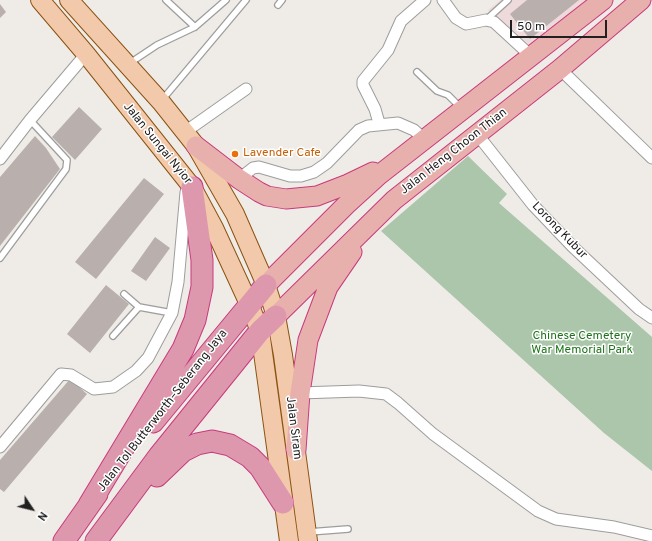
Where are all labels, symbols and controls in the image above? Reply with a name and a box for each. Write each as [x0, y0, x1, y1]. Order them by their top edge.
scale bar [512, 12, 609, 38]
text: 50 m [517, 19, 545, 35]
street label: Jalan Sungai Nyior [120, 100, 194, 188]
street label: Jalan Heng Choon Thian [398, 106, 510, 198]
place label: Lavender Cafe [243, 147, 321, 161]
marker: Lavender Cafe [230, 149, 240, 159]
street label: Lorong Kubur [528, 199, 590, 263]
street label: Jalan Tol Butterworth–Seberang Jaya [95, 327, 231, 495]
park label: Chinese Cemetery War Memorial Park [531, 330, 633, 358]
street label: Jalan Siram [282, 396, 304, 460]
north arrow [12, 489, 52, 529]
text: N [34, 509, 50, 523]

